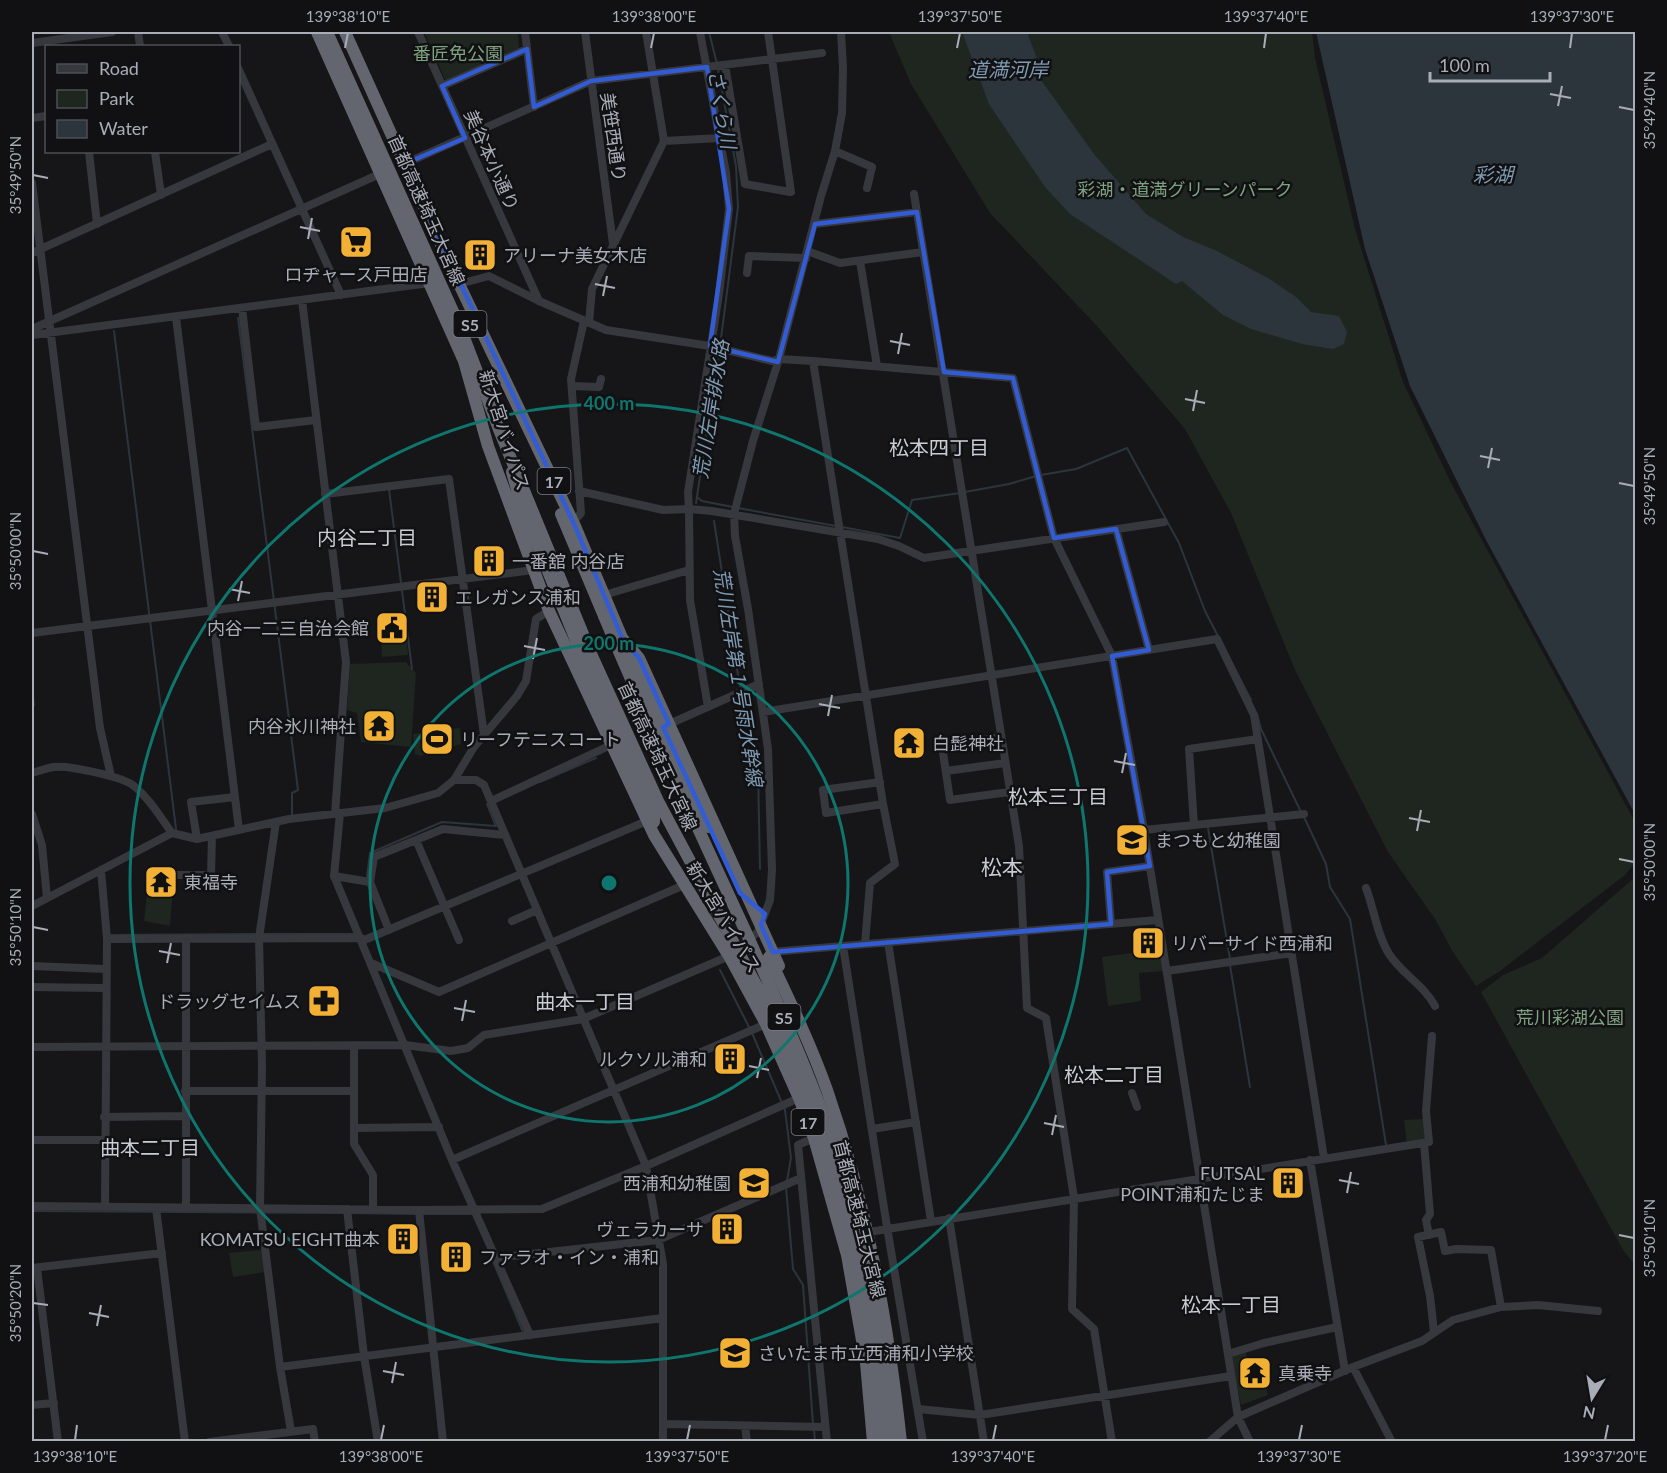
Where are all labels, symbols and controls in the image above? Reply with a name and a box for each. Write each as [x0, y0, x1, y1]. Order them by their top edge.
text: 139°38'10"E [306, 7, 390, 25]
text: 139°38'00"E [612, 7, 696, 25]
text: 139°37'50"E [918, 7, 1002, 25]
text: 139°37'40"E [1224, 7, 1308, 25]
text: 139°37'30"E [1530, 7, 1614, 25]
park label: 番匠免公園 [413, 42, 503, 64]
legend [45, 45, 240, 153]
scale bar [1430, 45, 1550, 83]
text: 100 m [1439, 54, 1490, 76]
text: Road [99, 57, 139, 79]
water label: 道満河岸 [968, 57, 1050, 81]
water label: さくら川 [704, 68, 742, 152]
text: 35°49'40"N [1640, 71, 1658, 149]
text: Park [99, 87, 135, 109]
street label: 美笹西通り [597, 91, 631, 183]
street label: 美谷本小通り [460, 106, 524, 214]
text: Water [99, 117, 148, 139]
street label: 首都高速埼玉大宮線 [384, 132, 470, 288]
text: 35°49'50"N [6, 136, 24, 214]
water label: 彩湖 [1473, 162, 1516, 186]
park label: 彩湖・道満グリーンパーク [1077, 178, 1293, 200]
supermarket icon: ロヂャース戸田店 [338, 224, 374, 260]
building icon: アリーナ美女木店 [462, 237, 498, 273]
place label: アリーナ美女木店 [503, 244, 647, 266]
place label: ロヂャース戸田店 [284, 263, 428, 285]
road number: S5 [454, 311, 486, 337]
water label: 荒川左岸排水路 [687, 336, 733, 480]
street label: 新大宮バイパス [475, 367, 535, 493]
text: 400 m [584, 392, 634, 414]
district label: 松本四丁目 [889, 435, 989, 459]
text: 35°49'50"N [1640, 447, 1658, 525]
road number: 17 [538, 468, 570, 494]
text: 35°50'00"N [6, 512, 24, 590]
district label: 内谷二丁目 [317, 525, 417, 549]
building icon: 一番舘 内谷店 [471, 543, 507, 579]
place label: 一番舘 内谷店 [512, 550, 625, 572]
water label: 荒川左岸第１号雨水幹線 [710, 566, 769, 790]
building icon: エレガンス浦和 [414, 579, 450, 615]
place label: エレガンス浦和 [455, 586, 581, 608]
public building icon: 内谷一二三自治会館 [374, 610, 410, 646]
place label: 内谷一二三自治会館 [207, 617, 369, 639]
text: 200 m [584, 632, 634, 654]
street label: 首都高速埼玉大宮線 [614, 678, 702, 834]
temple icon: 内谷氷川神社 [361, 708, 397, 744]
place label: 内谷氷川神社 [248, 715, 356, 737]
sports icon: リーフテニスコート [419, 721, 455, 757]
temple icon: 白髭神社 [891, 725, 927, 761]
place label: リーフテニスコート [460, 728, 621, 750]
place label: 白髭神社 [932, 732, 1004, 754]
district label: 松本三丁目 [1008, 784, 1108, 808]
school or university icon: まつもと幼稚園 [1114, 822, 1150, 858]
text: 35°50'00"N [1640, 823, 1658, 901]
place label: まつもと幼稚園 [1155, 829, 1281, 851]
district label: 松本 [981, 854, 1023, 879]
street label: 新大宮バイパス [682, 857, 766, 977]
temple icon: 東福寺 [143, 864, 179, 900]
place label: 東福寺 [184, 871, 238, 893]
centre of rings [599, 873, 619, 893]
text: 35°50'10"N [6, 888, 24, 966]
building icon: リバーサイド西浦和 [1130, 925, 1166, 961]
place label: リバーサイド西浦和 [1171, 932, 1333, 954]
pharmacy icon: ドラッグセイムス [306, 983, 342, 1019]
district label: 曲本一丁目 [535, 989, 635, 1013]
place label: ドラッグセイムス [157, 990, 301, 1012]
road number: S5 [768, 1004, 800, 1030]
park label: 荒川彩湖公園 [1516, 1006, 1624, 1028]
building icon: ルクソル浦和 [712, 1041, 748, 1077]
place label: ルクソル浦和 [599, 1048, 707, 1070]
district label: 松本二丁目 [1064, 1062, 1164, 1086]
road number: 17 [792, 1109, 824, 1135]
district label: 曲本二丁目 [100, 1135, 200, 1159]
street label: 首都高速埼玉大宮線 [830, 1138, 890, 1300]
place label: FUTSAL POINT浦和たじま [1120, 1162, 1265, 1205]
school or university icon: 西浦和幼稚園 [736, 1165, 772, 1201]
building icon: FUTSAL POINT浦和たじま [1270, 1165, 1306, 1201]
place label: 西浦和幼稚園 [623, 1172, 731, 1194]
text: 35°50'10"N [1640, 1199, 1658, 1277]
building icon: ヴェラカーサ [709, 1211, 745, 1247]
place label: ヴェラカーサ [596, 1218, 704, 1240]
building icon: KOMATSU EIGHT曲本 [385, 1221, 421, 1257]
place label: KOMATSU EIGHT曲本 [200, 1228, 380, 1250]
building icon: ファラオ・イン・浦和 [438, 1239, 474, 1275]
place label: ファラオ・イン・浦和 [479, 1246, 659, 1268]
text: 35°50'20"N [6, 1264, 24, 1342]
district label: 松本一丁目 [1181, 1292, 1281, 1316]
school or university icon: さいたま市立西浦和小学校 [717, 1335, 753, 1371]
place label: さいたま市立西浦和小学校 [758, 1342, 973, 1364]
temple icon: 真乗寺 [1237, 1355, 1273, 1391]
place label: 真乗寺 [1278, 1362, 1332, 1384]
north arrow [1562, 1368, 1622, 1428]
text: N [1581, 1403, 1597, 1424]
text: 139°38'10"E [33, 1447, 117, 1465]
text: 139°38'00"E [339, 1447, 423, 1465]
text: 139°37'50"E [645, 1447, 729, 1465]
text: 139°37'40"E [951, 1447, 1035, 1465]
text: 139°37'30"E [1257, 1447, 1341, 1465]
text: 139°37'20"E [1563, 1447, 1647, 1465]

